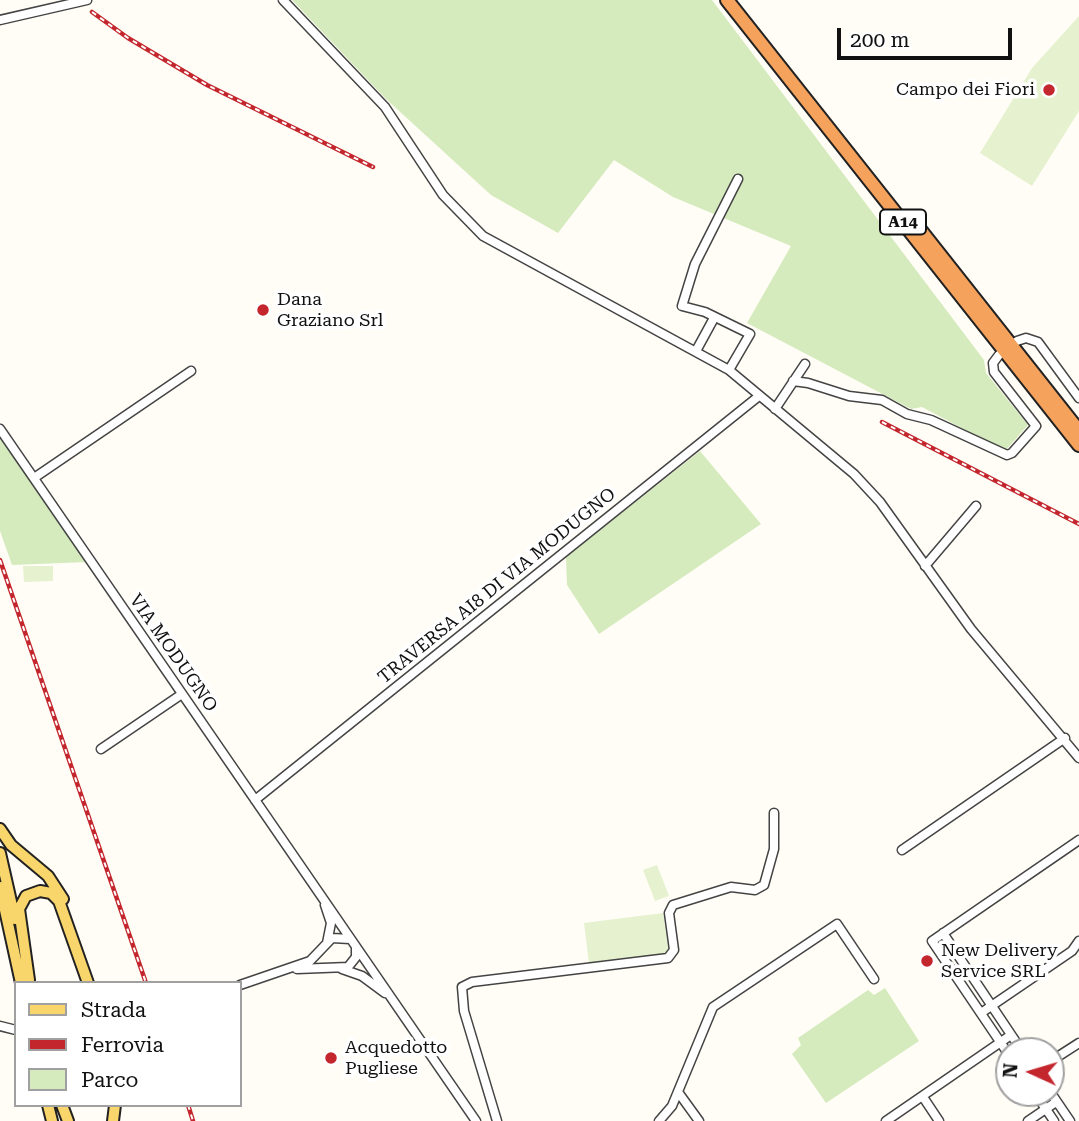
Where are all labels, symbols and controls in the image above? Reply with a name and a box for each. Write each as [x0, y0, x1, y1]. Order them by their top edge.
scale bar [841, 14, 1016, 58]
text: 200 m [850, 28, 910, 52]
place label: Campo dei Fiori [896, 79, 1035, 101]
marker: Campo dei Fiori [1041, 82, 1057, 98]
road number: A14 [880, 210, 926, 234]
place label: Dana Graziano Srl [277, 289, 383, 332]
marker: Dana Graziano Srl [255, 302, 271, 318]
street label: TRAVERSA AI8 DI VIA MODUGNO [374, 484, 620, 688]
street label: VIA MODUGNO [124, 590, 222, 716]
place label: New Delivery Service SRL [941, 940, 1058, 982]
marker: New Delivery Service SRL [919, 953, 935, 969]
legend [14, 981, 242, 1107]
text: Strada [81, 998, 146, 1022]
text: Ferrovia [81, 1033, 164, 1057]
place label: Acquedotto Pugliese [345, 1037, 447, 1080]
north arrow [995, 1037, 1065, 1107]
marker: Acquedotto Pugliese [323, 1050, 339, 1066]
text: N [999, 1063, 1023, 1079]
text: Parco [81, 1068, 138, 1092]

